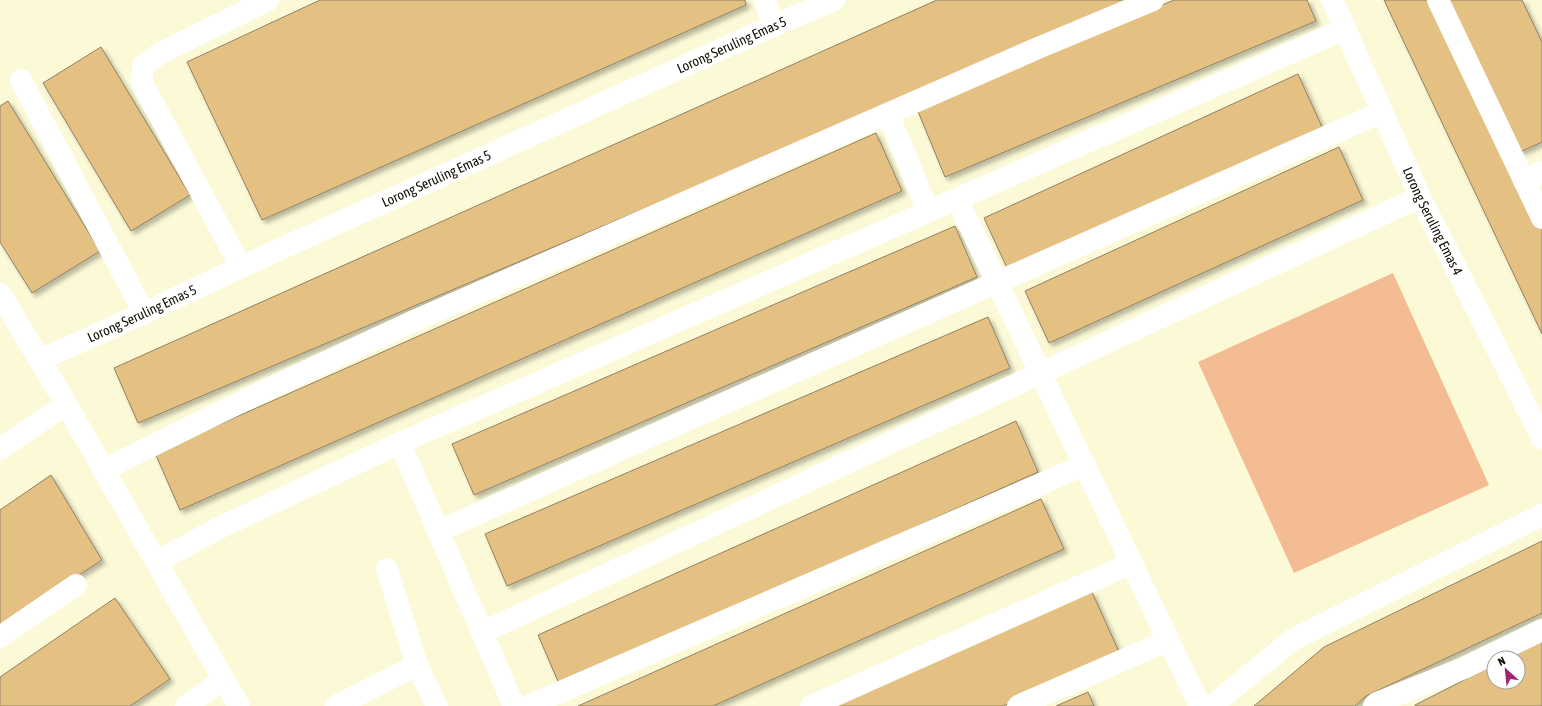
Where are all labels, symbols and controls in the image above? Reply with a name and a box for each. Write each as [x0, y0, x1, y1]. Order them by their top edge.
street label: Lorong Seruling Emas 5 [674, 13, 789, 77]
street label: Lorong Seruling Emas 5 [379, 147, 494, 210]
street label: Lorong Seruling Emas 4 [1400, 165, 1466, 278]
street label: Lorong Seruling Emas 5 [85, 281, 199, 346]
north arrow [1486, 650, 1526, 690]
text: N [1496, 654, 1507, 668]

